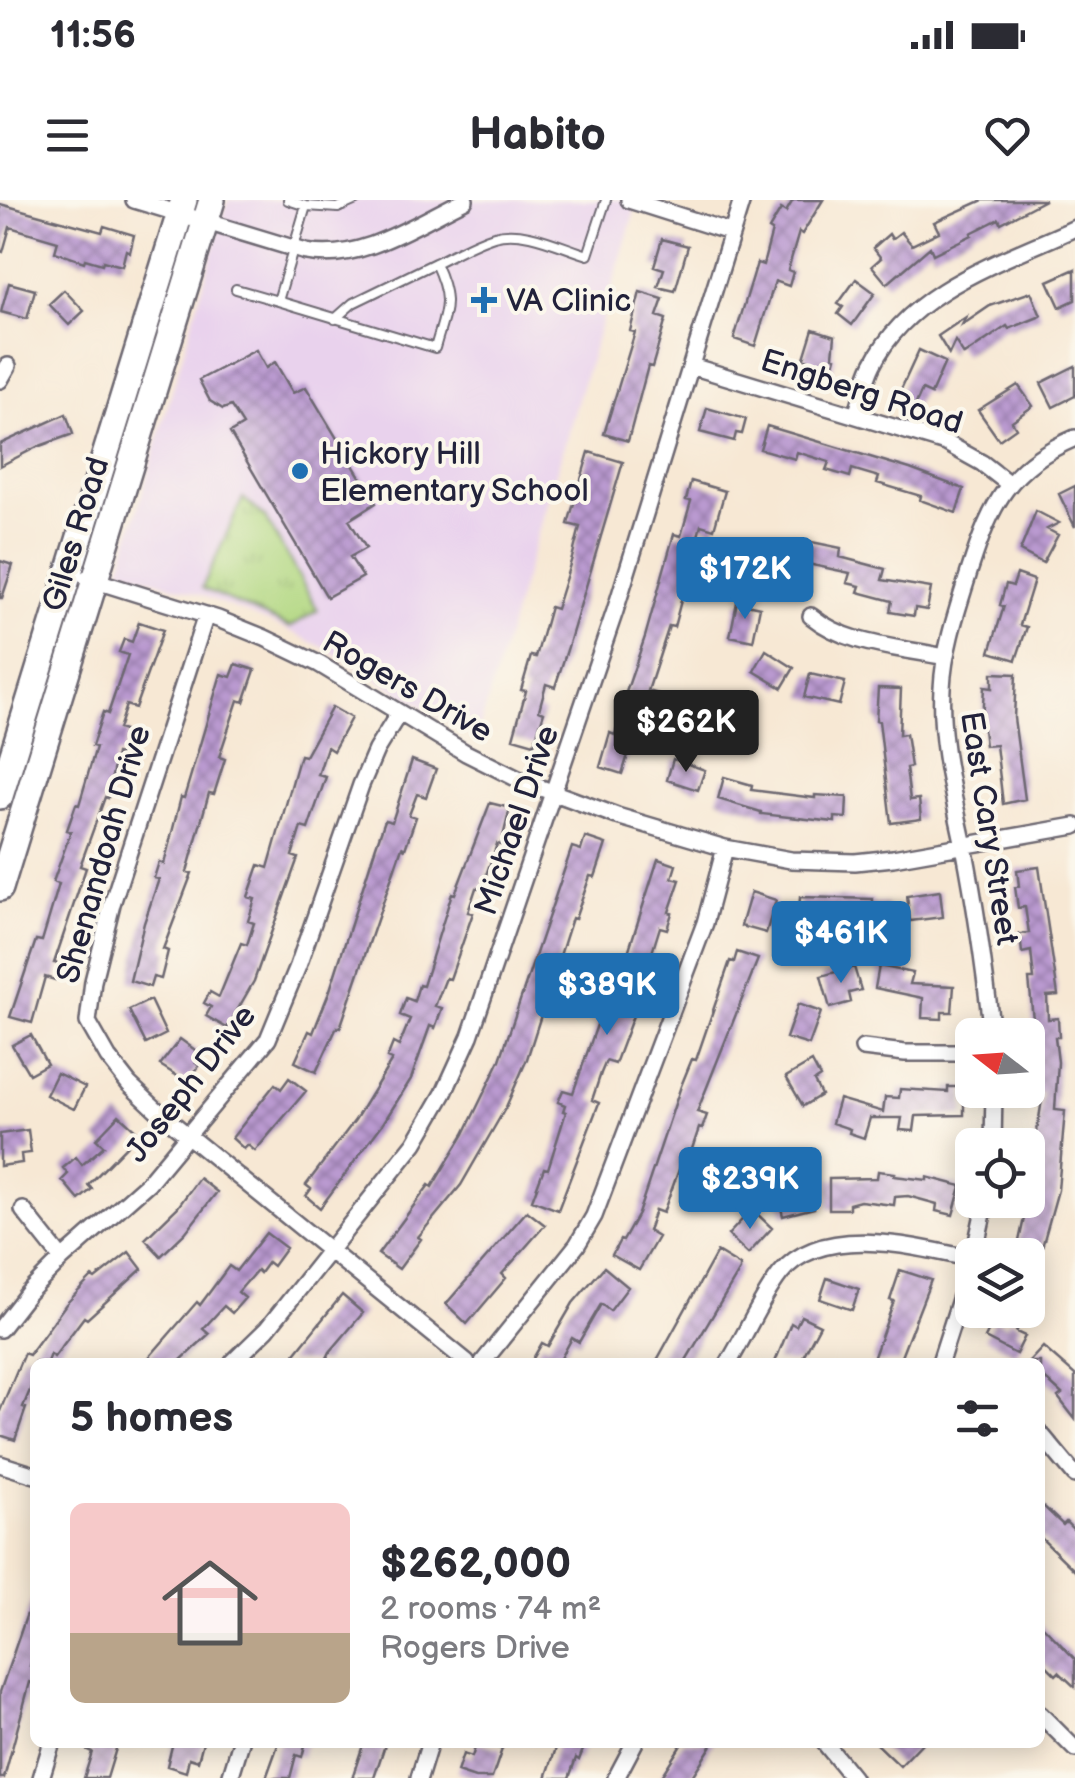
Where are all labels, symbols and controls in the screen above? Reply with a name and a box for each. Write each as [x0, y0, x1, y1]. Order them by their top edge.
text: 11:56 [50, 13, 136, 58]
icon: menu [40, 108, 95, 163]
text: Habito [469, 108, 606, 163]
icon: heart [980, 108, 1035, 163]
place label: VA Clinic [506, 282, 631, 321]
marker: VA Clinic [471, 287, 497, 313]
street label: Engberg Road [756, 341, 967, 443]
place label: Hickory Hill Elementary School [320, 435, 589, 511]
street label: Giles Road [35, 453, 118, 616]
marker: Hickory Hill Elementary School [289, 460, 311, 482]
pin: $172K [675, 537, 815, 622]
text: $172K [698, 550, 792, 589]
street label: Rogers Drive [315, 623, 499, 752]
pin: $262K [616, 690, 756, 775]
text: $262K [636, 703, 736, 742]
street label: East Cary Street [951, 709, 1026, 948]
street label: Shenandoah Drive [49, 721, 160, 988]
street label: Michael Drive [467, 721, 568, 920]
pin: $461K [771, 901, 911, 986]
text: $461K [794, 914, 888, 953]
pin: $389K [537, 953, 677, 1038]
text: $389K [557, 966, 657, 1005]
street label: Joseph Drive [118, 997, 265, 1170]
north arrow [955, 1018, 1045, 1108]
map controls [955, 1018, 1045, 1328]
button: locate [955, 1128, 1045, 1218]
pin: $239K [680, 1147, 820, 1232]
text: $239K [701, 1160, 799, 1199]
button: layers [955, 1238, 1045, 1328]
icon: filters [950, 1391, 1005, 1446]
text: 5 homes [70, 1393, 233, 1444]
text: $262,000 [380, 1539, 571, 1590]
icon: home [150, 1543, 270, 1663]
text: 2 rooms · 74 m² [380, 1590, 601, 1629]
text: Rogers Drive [380, 1629, 570, 1668]

